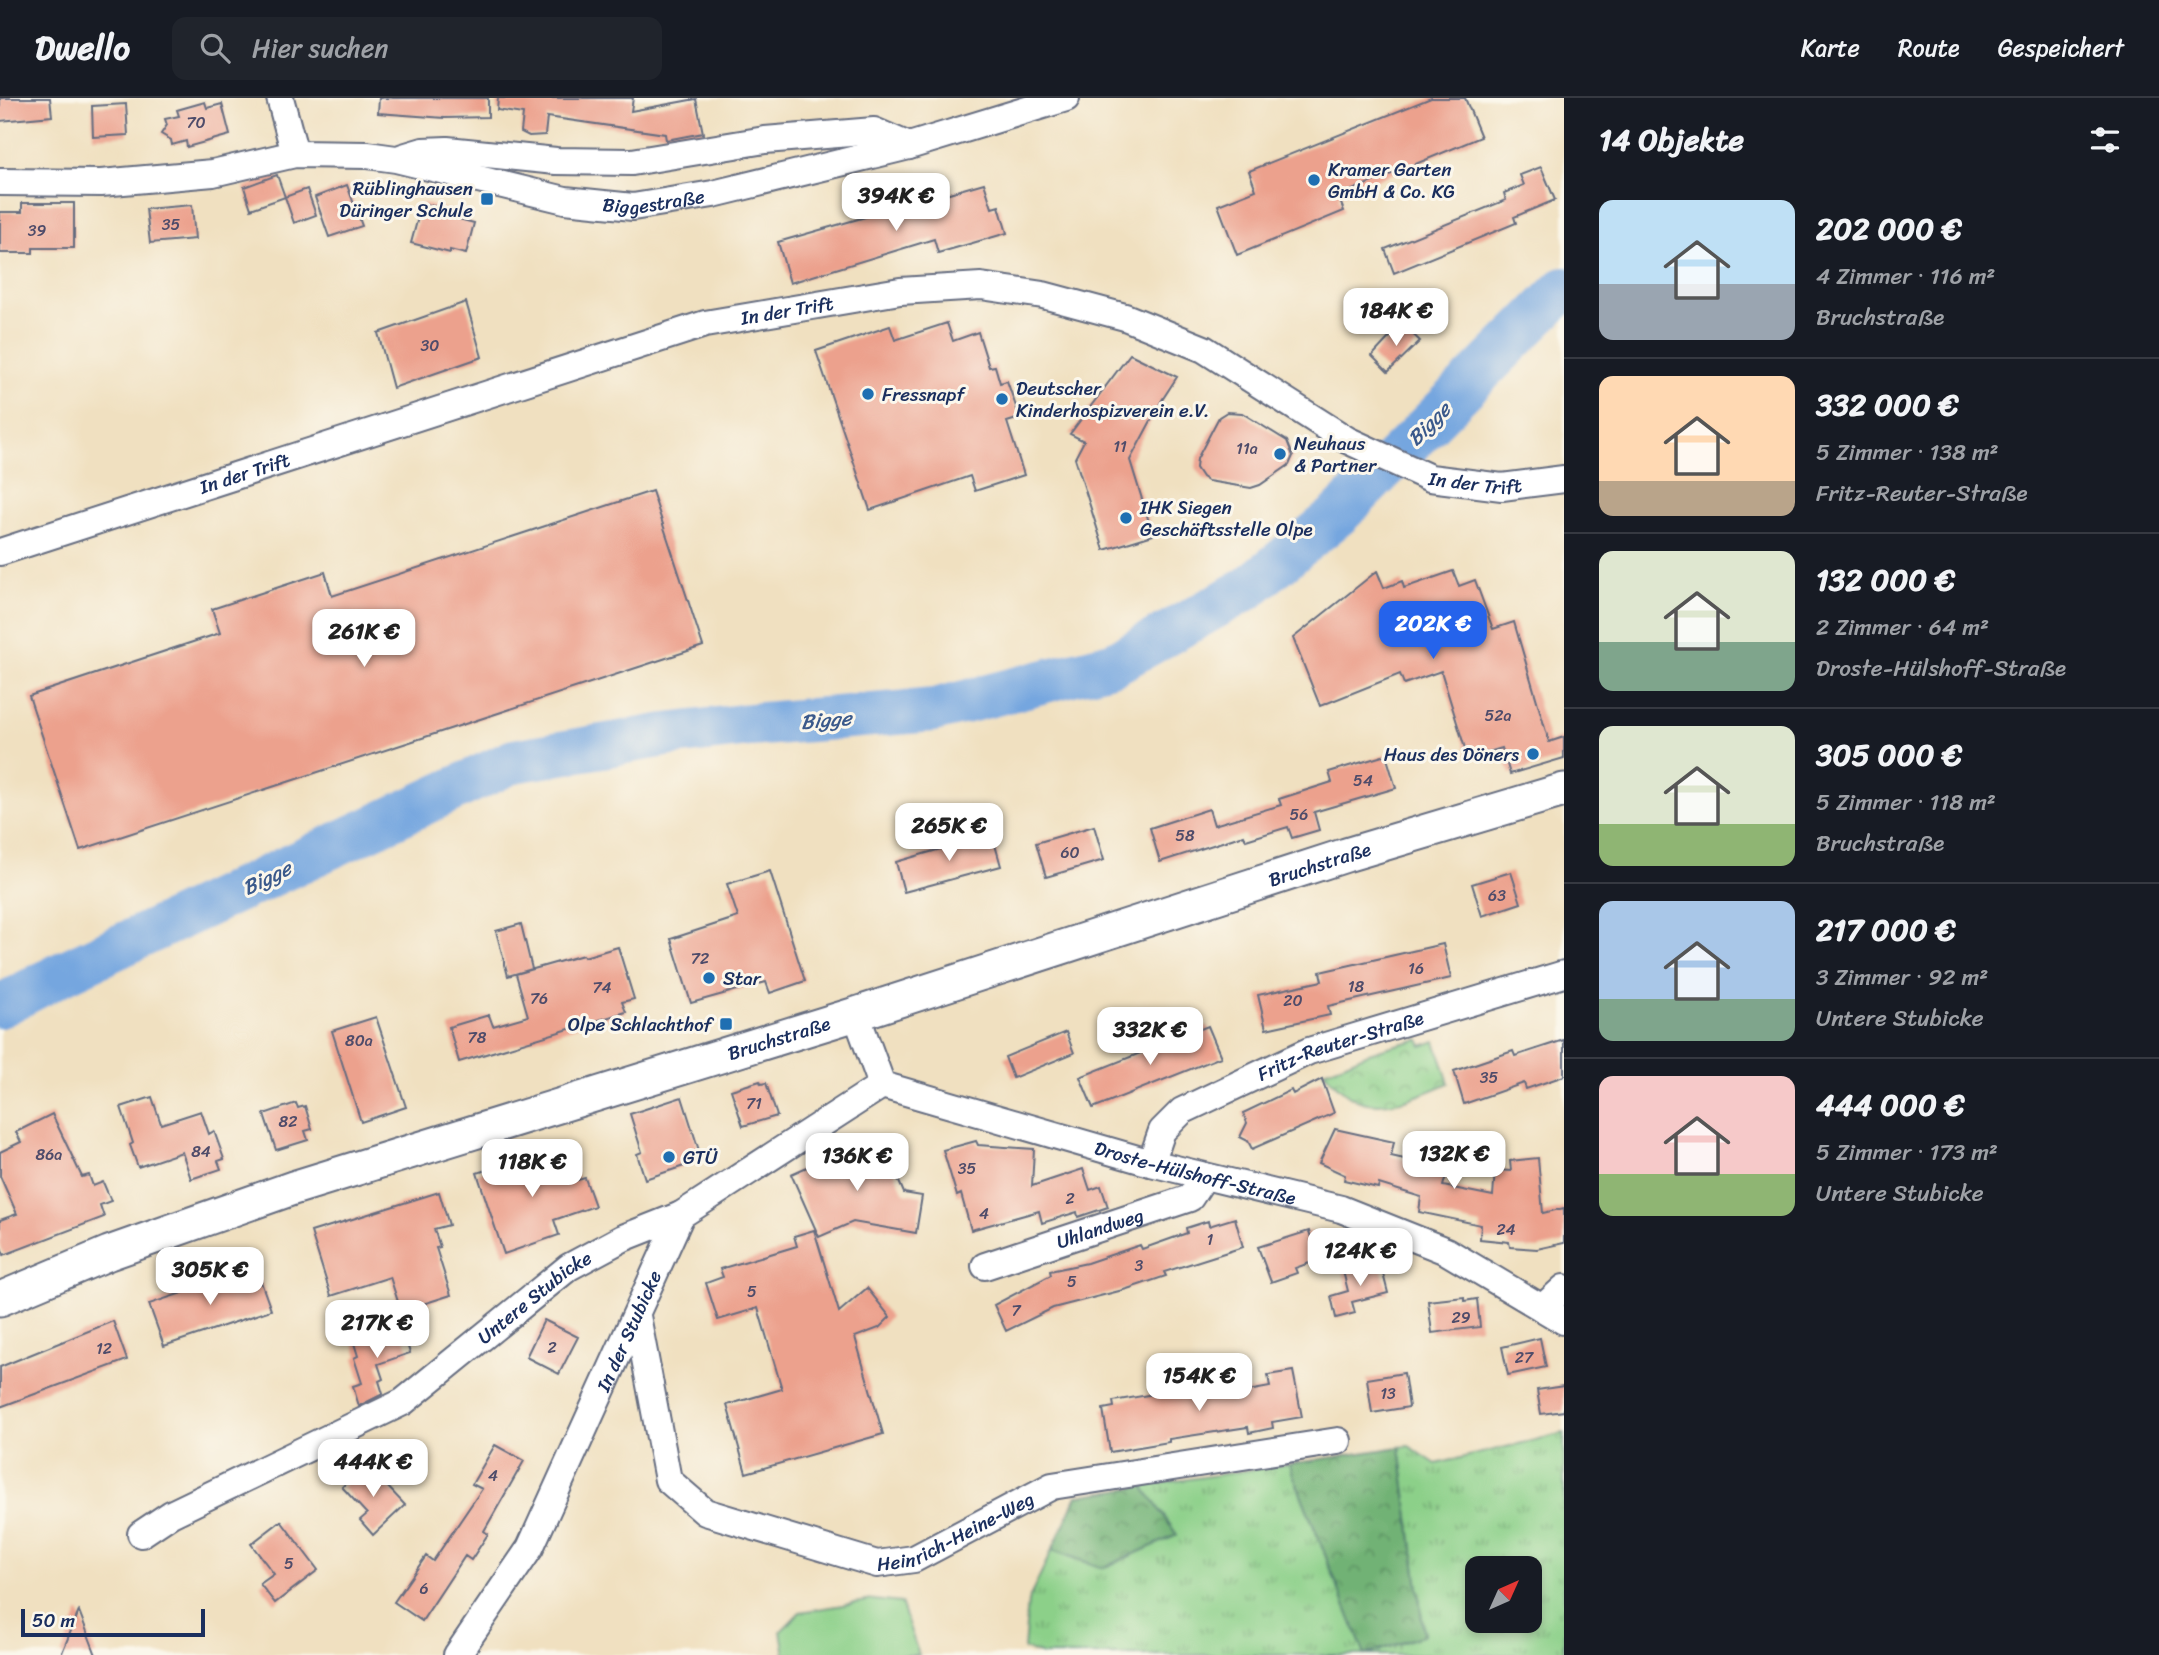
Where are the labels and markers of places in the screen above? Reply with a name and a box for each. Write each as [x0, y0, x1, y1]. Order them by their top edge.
place label: Kramer Garten GmbH & Co. KG [1328, 153, 1455, 208]
place label: Rüblinghausen Düringer Schule [339, 172, 473, 227]
marker: Kramer Garten GmbH & Co. KG [1306, 172, 1322, 188]
pin: 394K € [839, 174, 953, 233]
marker: Rüblinghausen Düringer Schule [479, 191, 495, 207]
pin: 184K € [1339, 288, 1453, 348]
place label: Deutscher Kinderhospizverein e.V. [1016, 372, 1210, 427]
place label: Fressnapf [882, 378, 966, 411]
marker: Fressnapf [860, 386, 876, 402]
marker: Deutscher Kinderhospizverein e.V. [994, 391, 1010, 407]
place label: Neuhaus & Partner [1294, 427, 1377, 482]
marker: Neuhaus & Partner [1272, 446, 1288, 462]
place label: IHK Siegen Geschäftsstelle Olpe [1139, 491, 1313, 546]
marker: IHK Siegen Geschäftsstelle Olpe [1118, 510, 1134, 526]
pin: 202K € [1376, 602, 1490, 661]
pin: 261K € [307, 610, 421, 669]
place label: Haus des Döners [1384, 738, 1519, 771]
marker: Haus des Döners [1525, 746, 1541, 762]
pin: 265K € [892, 804, 1006, 863]
place label: Star [723, 962, 762, 995]
marker: Star [701, 970, 717, 986]
pin: 332K € [1093, 1007, 1207, 1067]
place label: Olpe Schlachthof [568, 1008, 715, 1041]
marker: Olpe Schlachthof [718, 1016, 734, 1032]
pin: 132K € [1397, 1132, 1511, 1191]
pin: 136K € [800, 1134, 914, 1193]
pin: 118K € [475, 1140, 589, 1199]
place label: GTÜ [683, 1141, 718, 1174]
marker: GTÜ [661, 1149, 677, 1165]
pin: 124K € [1303, 1228, 1417, 1288]
pin: 305K € [153, 1248, 267, 1307]
pin: 217K € [320, 1300, 434, 1360]
pin: 154K € [1142, 1354, 1256, 1413]
pin: 444K € [316, 1440, 430, 1499]

